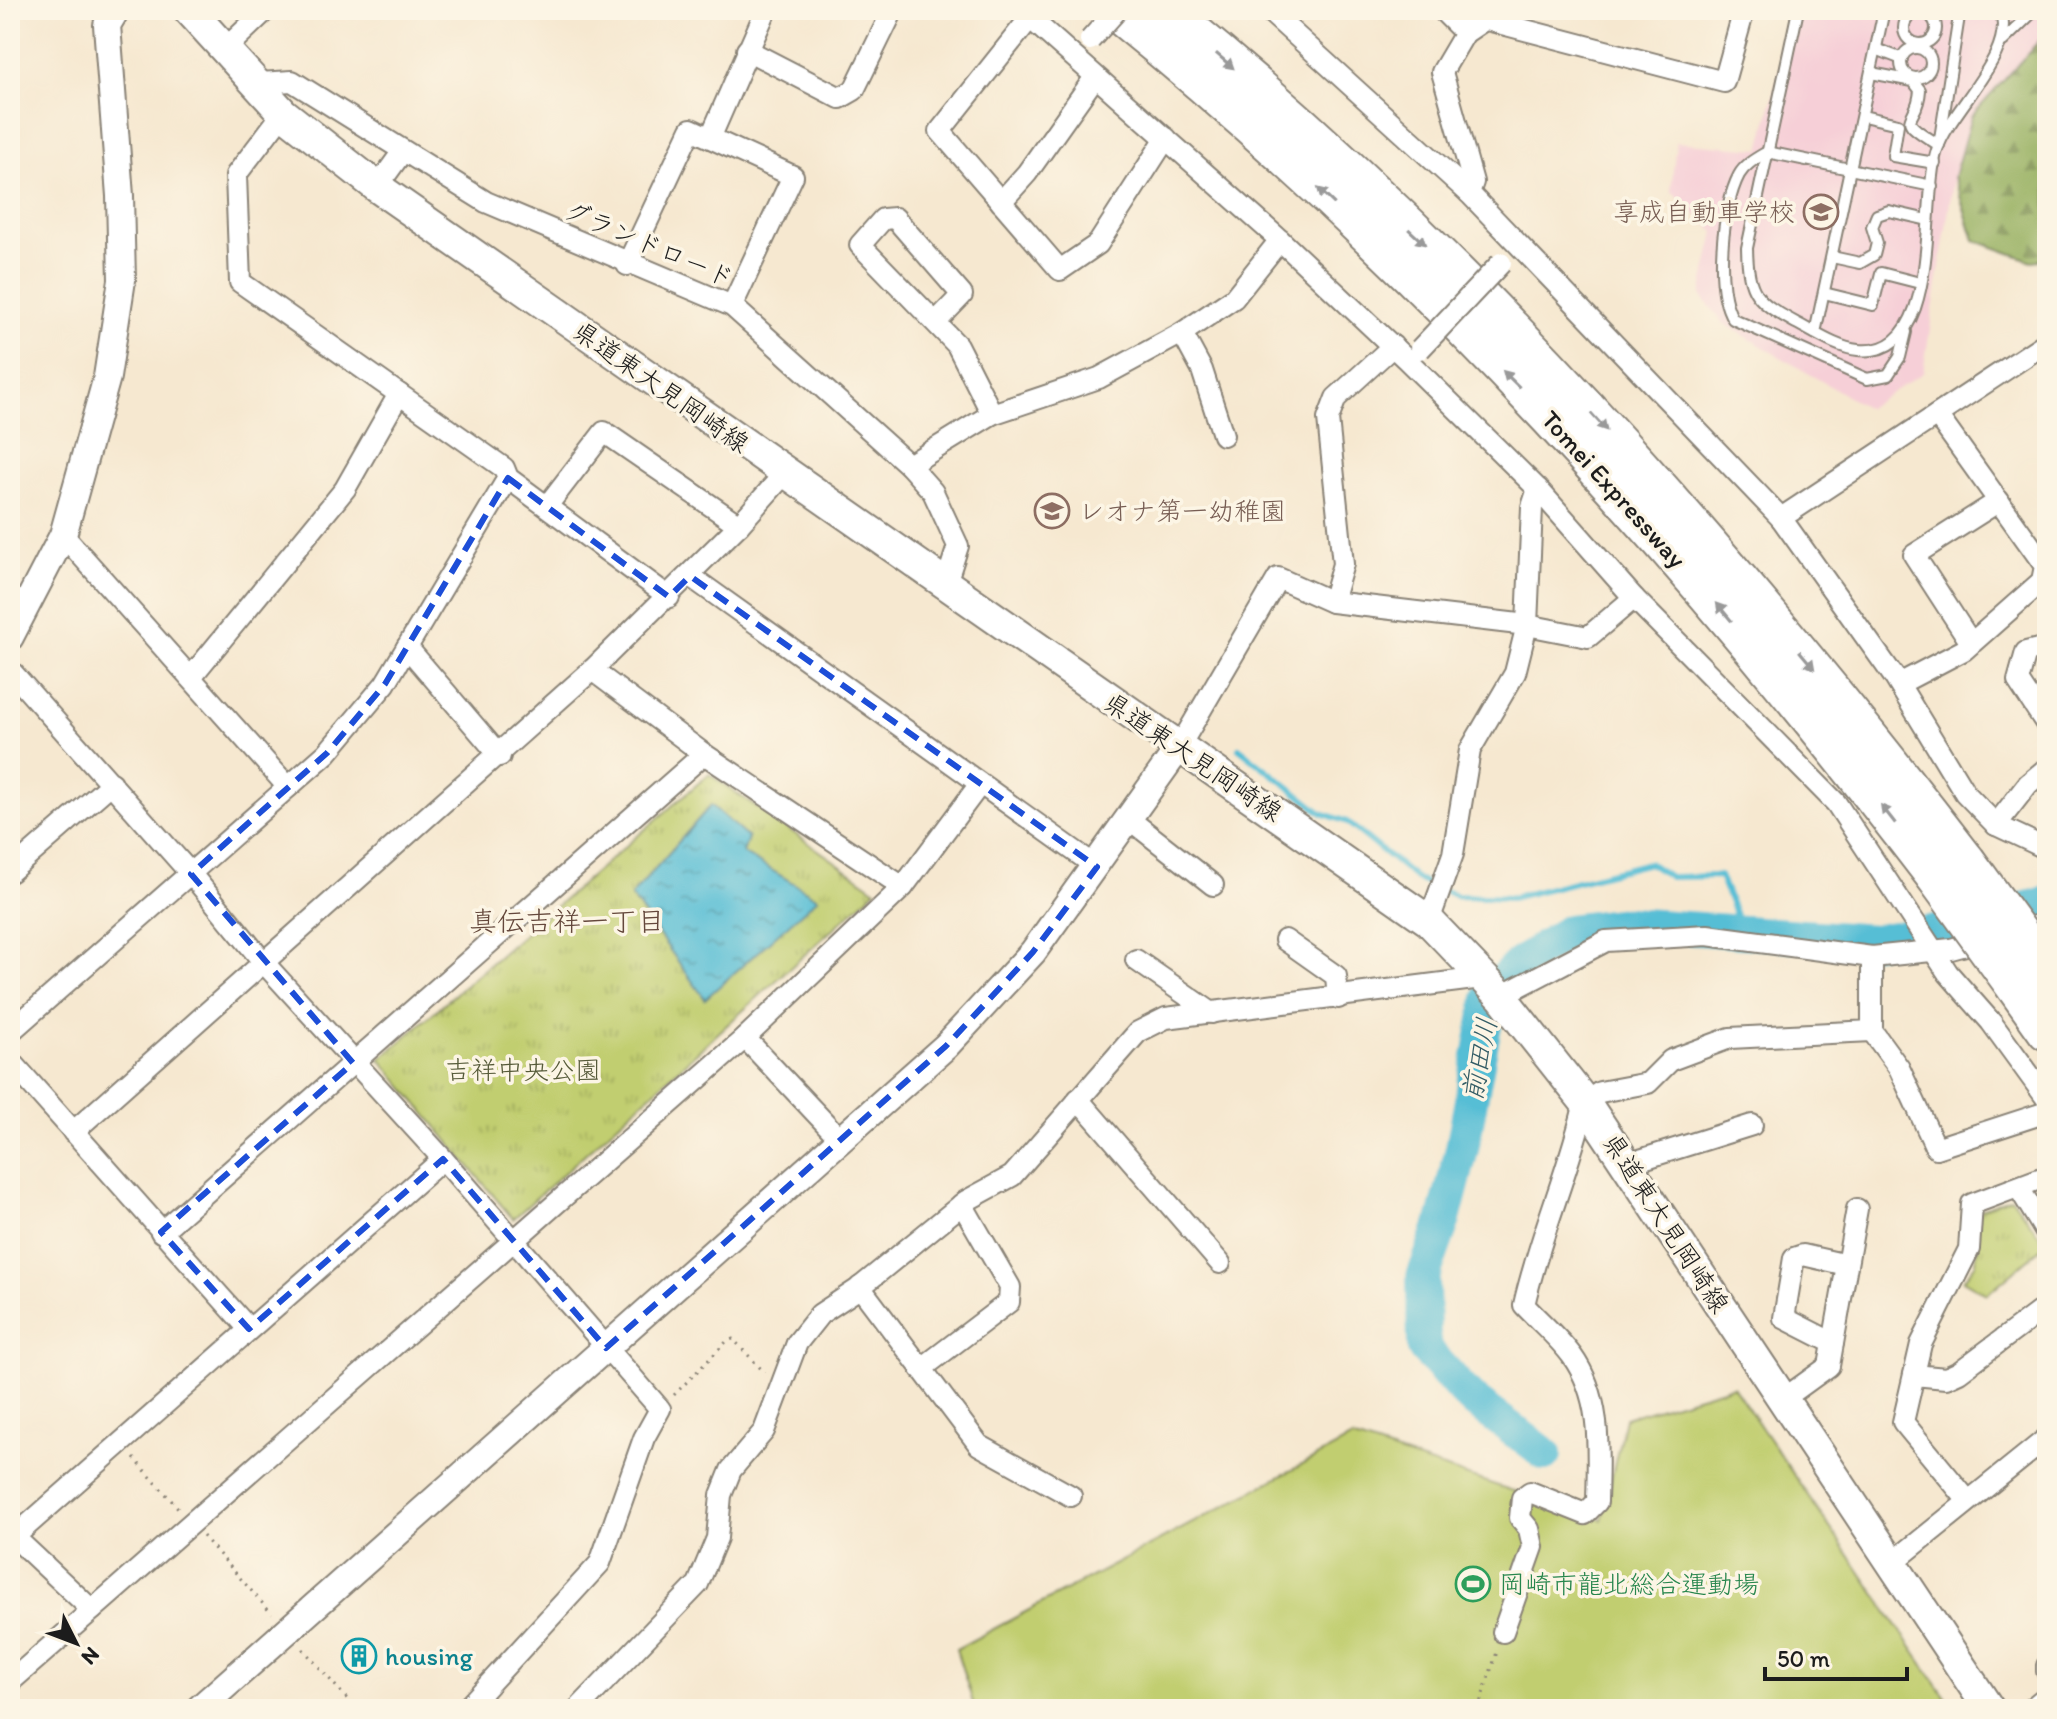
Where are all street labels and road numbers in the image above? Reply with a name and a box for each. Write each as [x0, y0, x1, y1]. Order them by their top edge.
street label: グランドロード [559, 194, 739, 294]
street label: 県道東大見岡崎線 [567, 314, 755, 460]
street label: Tomei Expressway [1535, 404, 1693, 574]
street label: 県道東大見岡崎線 [1098, 686, 1288, 828]
street label: 県道東大見岡崎線 [1596, 1127, 1736, 1319]

